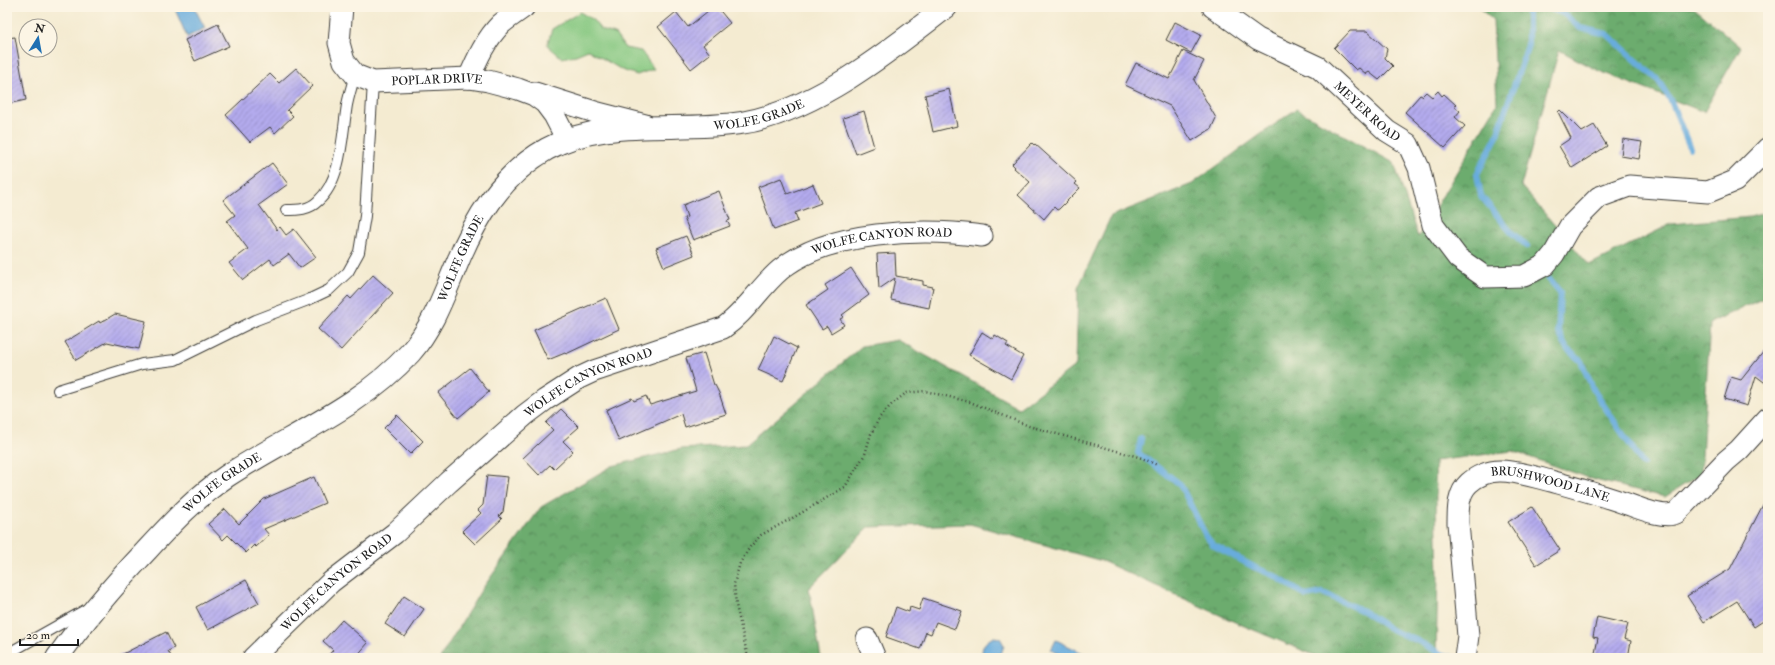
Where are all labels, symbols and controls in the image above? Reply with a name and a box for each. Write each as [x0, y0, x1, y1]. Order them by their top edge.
north arrow [18, 18, 58, 58]
text: N [33, 21, 47, 36]
street label: POPLAR DRIVE [391, 71, 484, 89]
street label: MEYER ROAD [1331, 79, 1403, 145]
street label: WOLFE GRADE [712, 96, 807, 134]
street label: WOLFE GRADE [435, 212, 488, 305]
street label: WOLFE CANYON ROAD [808, 225, 953, 259]
street label: WOLFE CANYON ROAD [520, 345, 655, 422]
street label: WOLFE GRADE [179, 449, 265, 517]
street label: BRUSHWOOD LANE [1490, 464, 1612, 506]
street label: WOLFE CANYON ROAD [277, 530, 396, 635]
scale bar [20, 621, 78, 647]
text: 20 m [26, 628, 51, 643]

